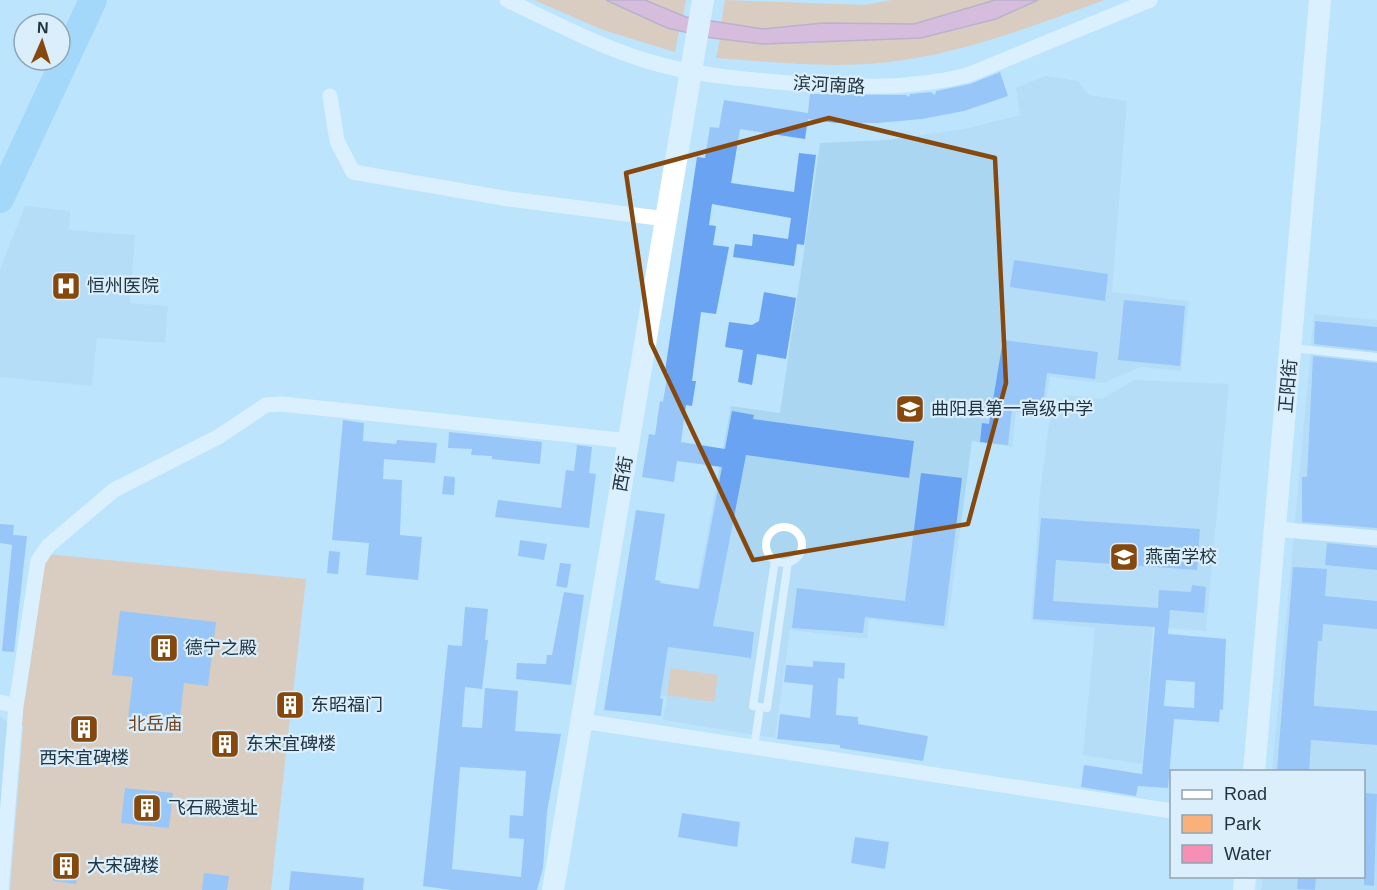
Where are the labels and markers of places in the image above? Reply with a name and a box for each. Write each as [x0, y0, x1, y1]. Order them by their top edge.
hospital icon: 恒州医院 [50, 270, 82, 302]
place label: 恒州医院 [87, 276, 159, 296]
school or university icon: 曲阳县第一高级中学 [894, 393, 926, 425]
place label: 曲阳县第一高级中学 [931, 399, 1093, 419]
school or university icon: 燕南学校 [1108, 541, 1140, 573]
place label: 燕南学校 [1145, 547, 1217, 567]
building icon: 德宁之殿 [148, 632, 180, 664]
place label: 德宁之殿 [185, 638, 257, 658]
building icon: 东昭福门 [274, 689, 306, 721]
place label: 东昭福门 [311, 695, 383, 715]
building icon: 西宋宜碑楼 [68, 713, 100, 745]
building icon: 东宋宜碑楼 [209, 728, 241, 760]
place label: 东宋宜碑楼 [246, 734, 336, 754]
place label: 西宋宜碑楼 [39, 748, 129, 768]
building icon: 飞石殿遗址 [131, 792, 163, 824]
place label: 飞石殿遗址 [168, 798, 258, 818]
building icon: 大宋碑楼 [50, 850, 82, 882]
place label: 大宋碑楼 [87, 856, 159, 876]

